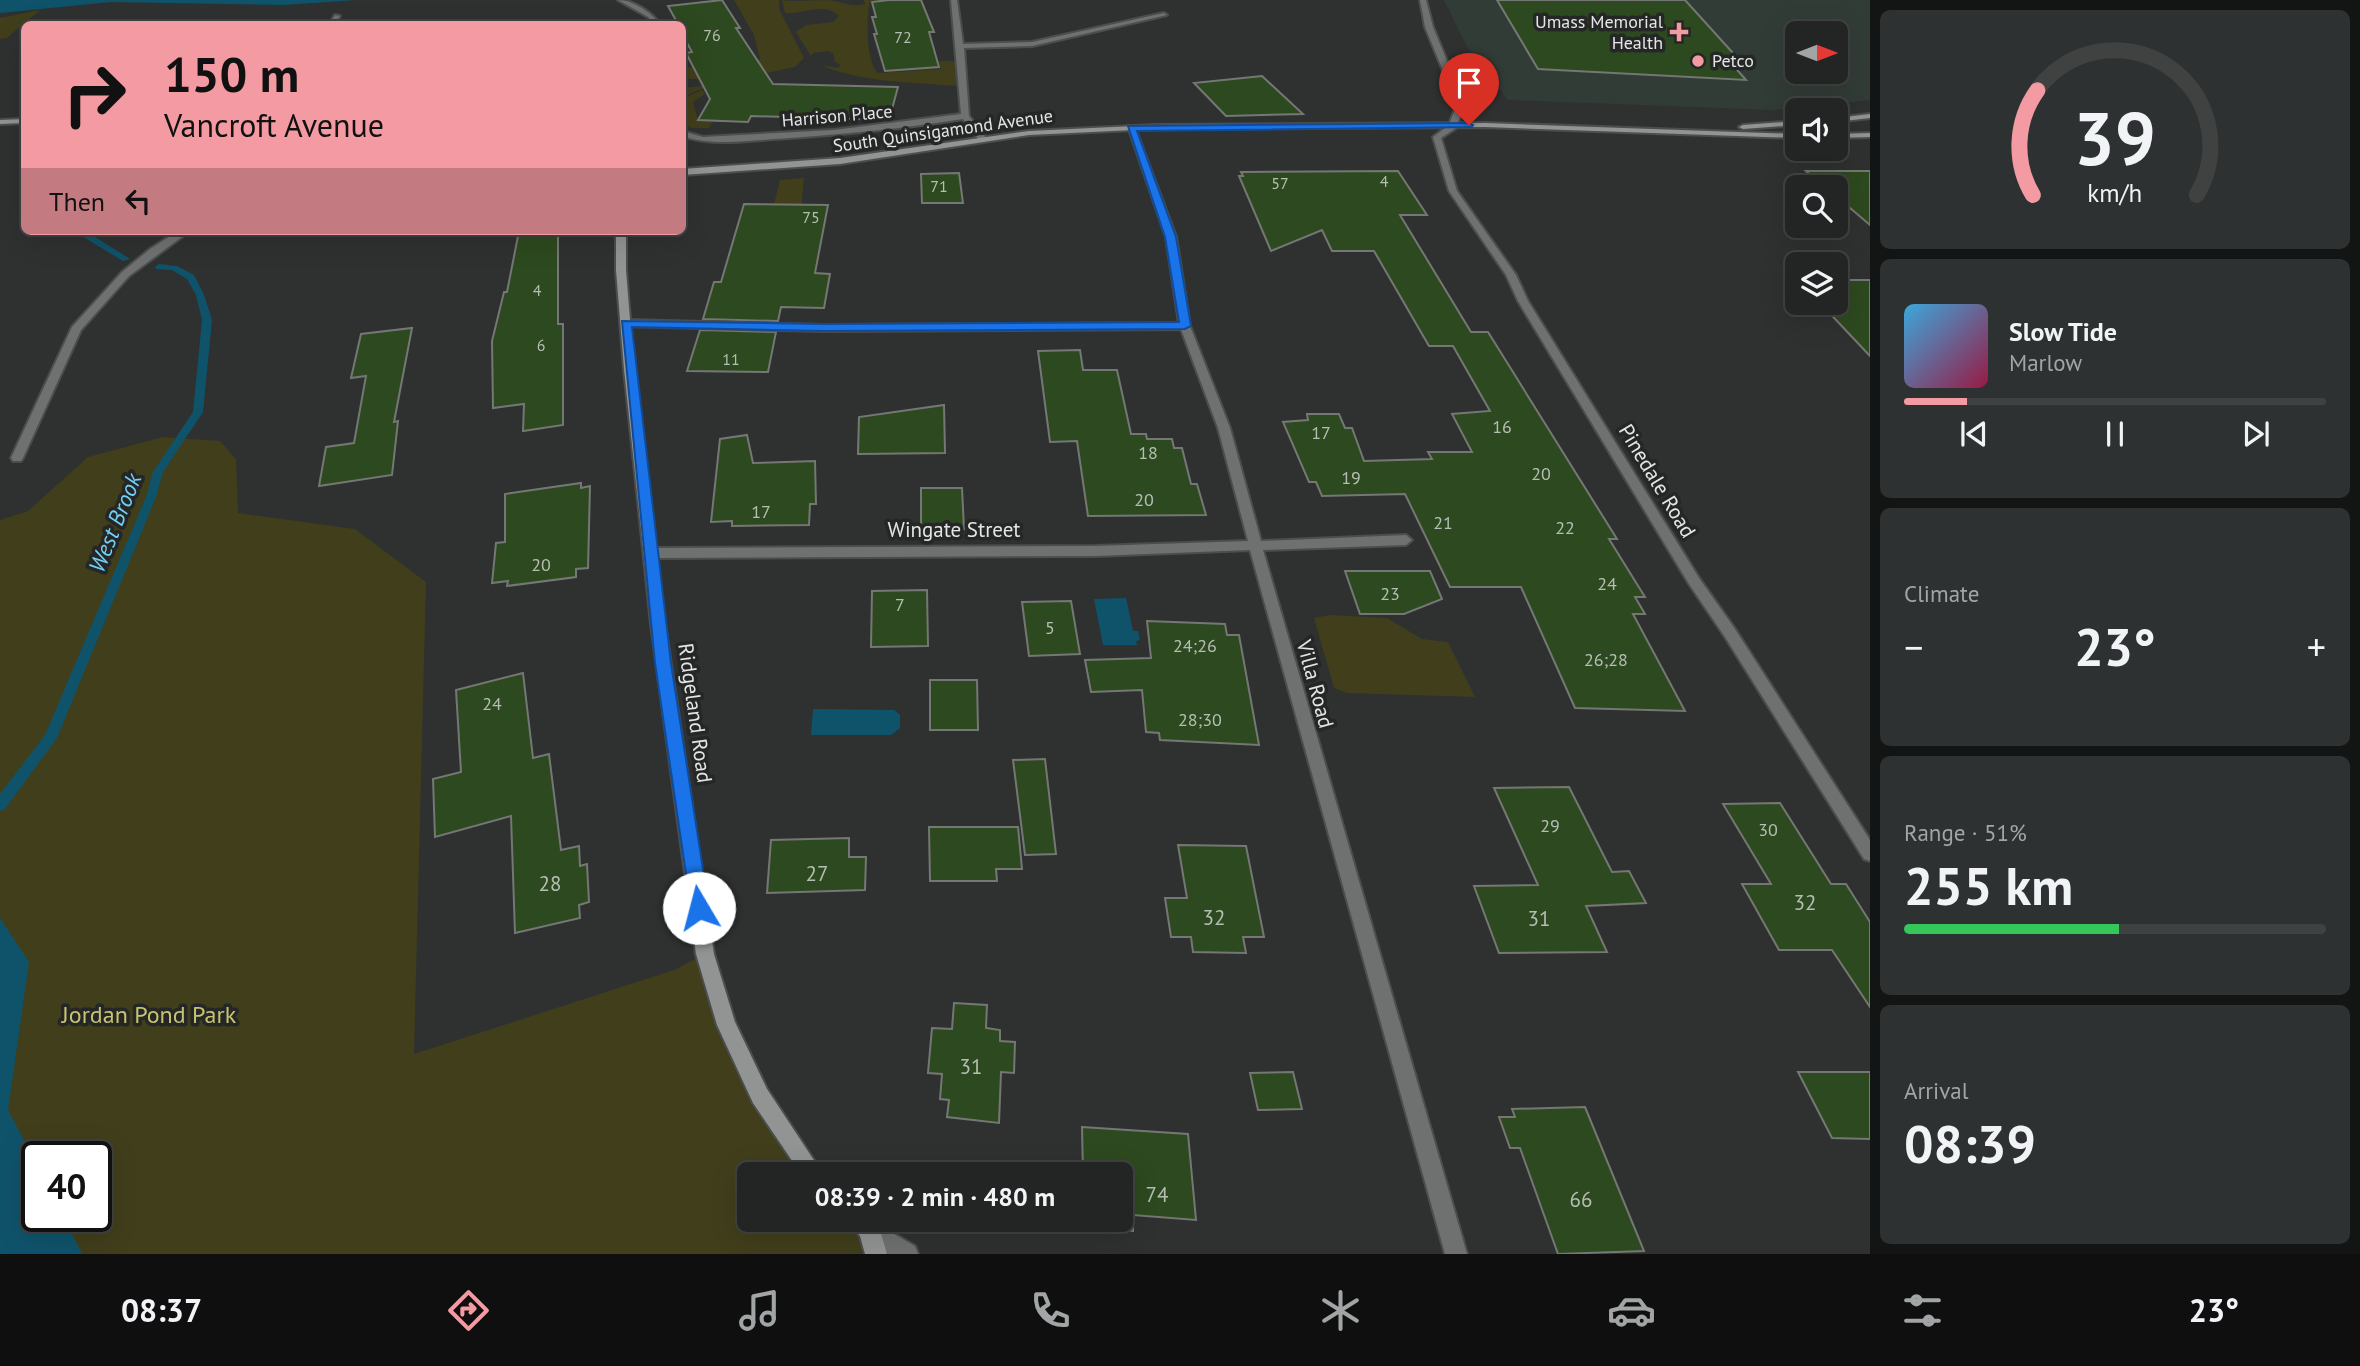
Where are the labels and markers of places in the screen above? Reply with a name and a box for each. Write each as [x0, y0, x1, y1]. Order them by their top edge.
place label: Umass Memorial Health [1535, 10, 1664, 54]
marker: Umass Memorial Health [1669, 22, 1689, 42]
place label: Petco [1712, 49, 1754, 72]
pin [1439, 53, 1499, 125]
marker: Petco [1690, 53, 1706, 69]

